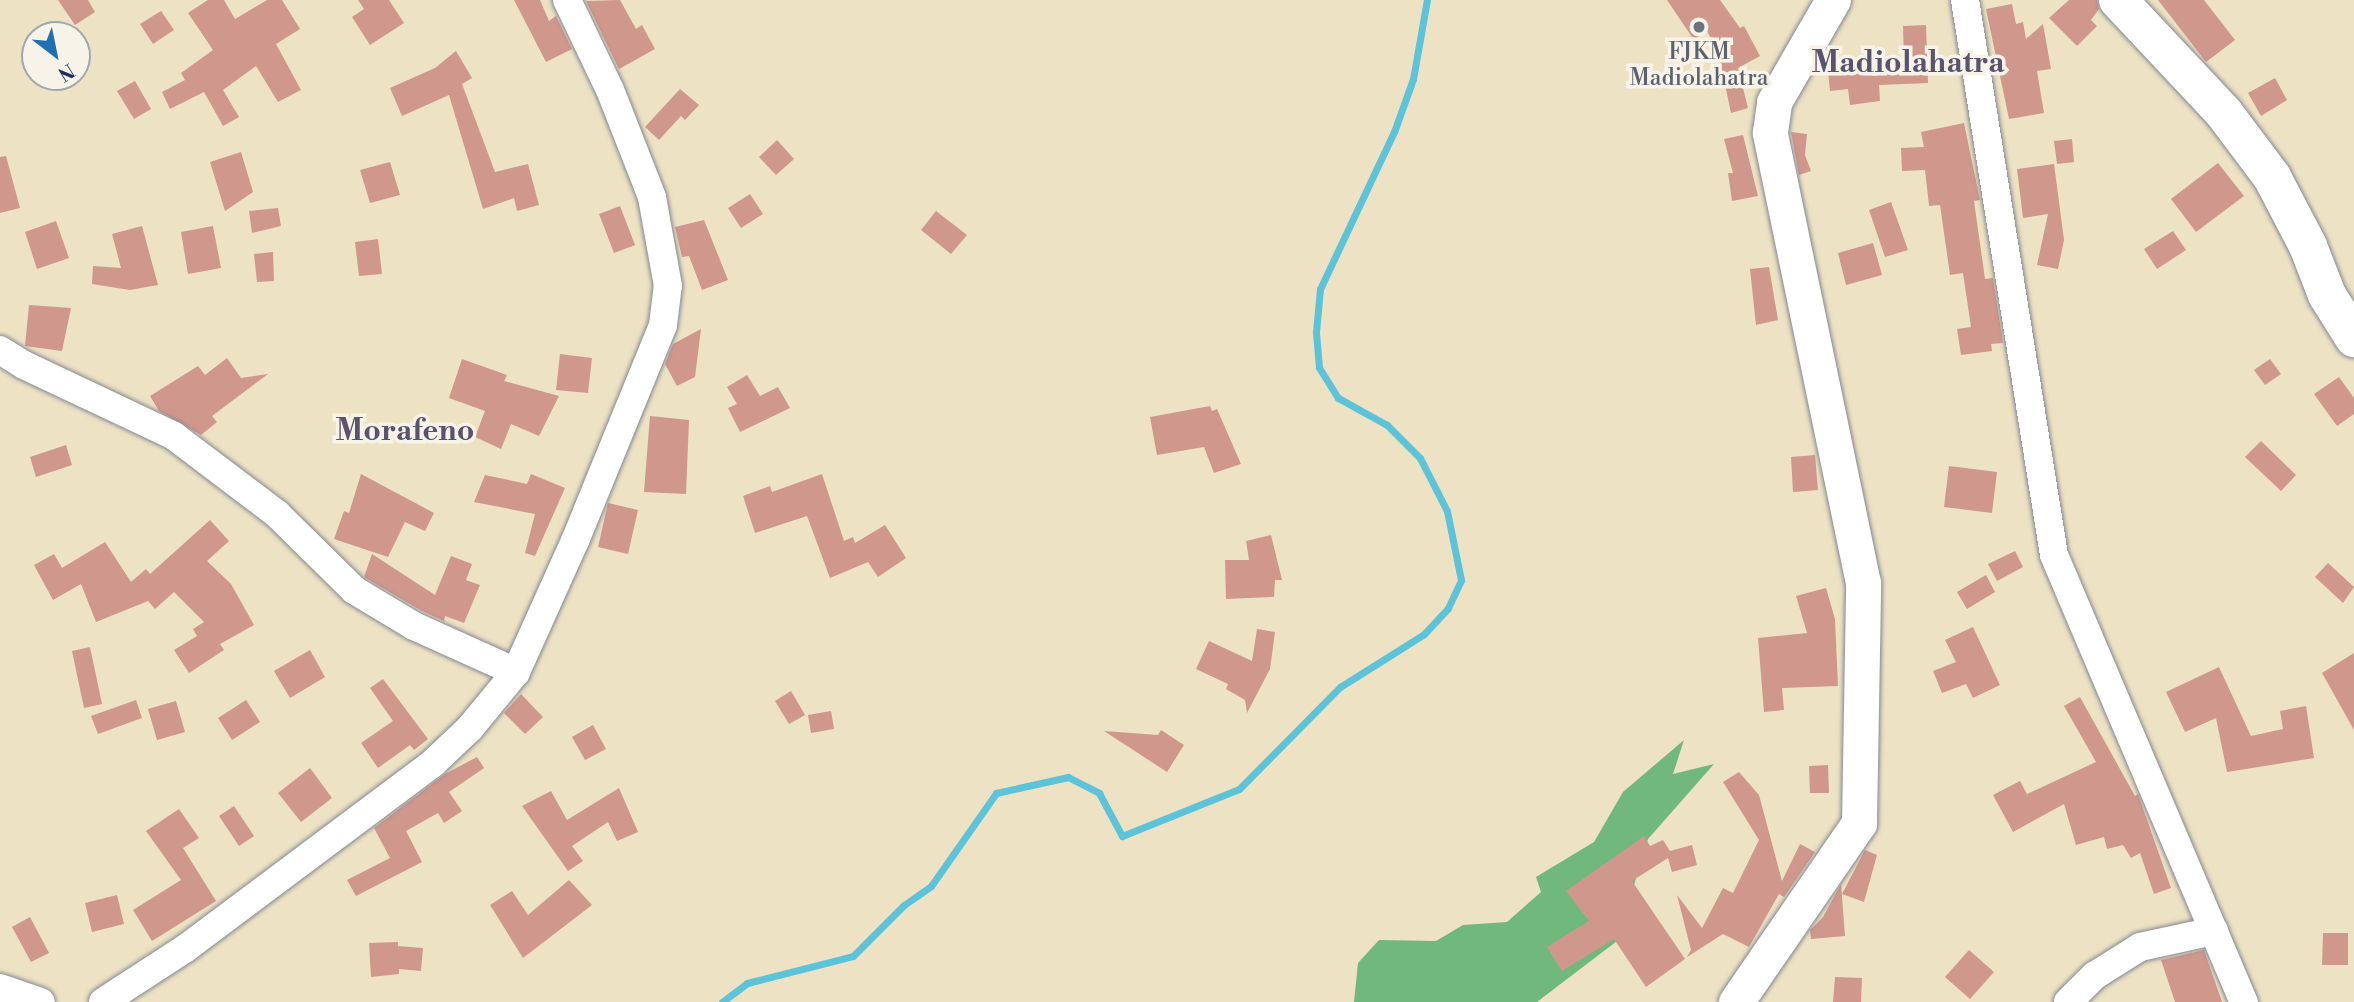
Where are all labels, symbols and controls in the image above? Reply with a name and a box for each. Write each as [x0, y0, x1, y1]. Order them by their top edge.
marker: FJKM Madiolahatra [1691, 19, 1707, 35]
north arrow [21, 21, 91, 91]
place label: FJKM Madiolahatra [1630, 38, 1768, 92]
district label: Madiolahatra [1812, 45, 2004, 81]
text: N [53, 58, 79, 86]
district label: Morafeno [336, 413, 474, 449]

